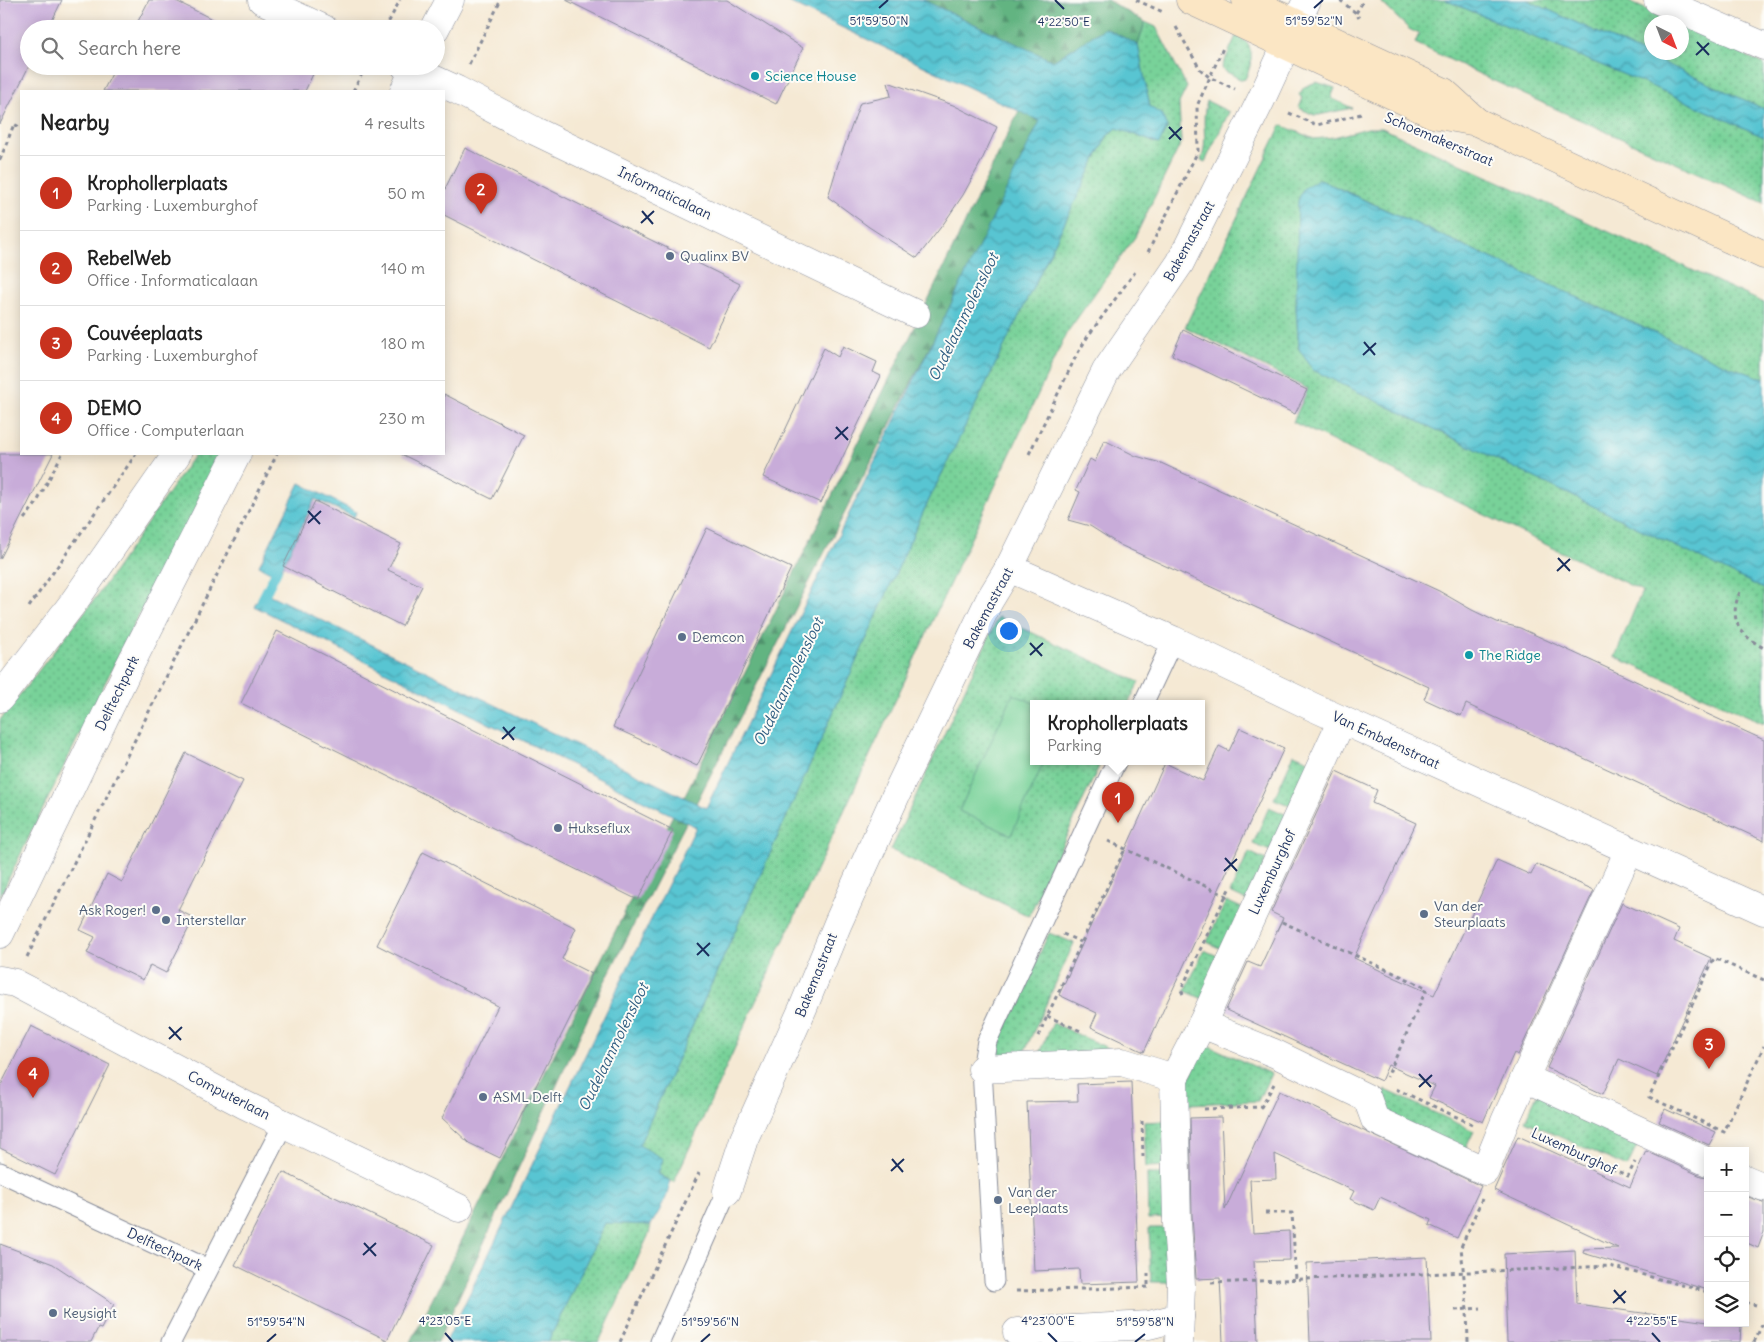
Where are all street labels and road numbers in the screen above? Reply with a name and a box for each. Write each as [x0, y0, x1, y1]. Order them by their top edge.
street label: Schoemakerstraat [1382, 108, 1496, 170]
street label: Informaticalaan [615, 162, 715, 224]
street label: Bakemastraat [1159, 197, 1219, 284]
street label: Bakemastraat [959, 564, 1017, 652]
street label: Delftechpark [91, 653, 143, 733]
street label: Van Embdenstraat [1329, 707, 1443, 773]
street label: Luxemburghof [1244, 826, 1300, 917]
street label: Bakemastraat [791, 930, 841, 1020]
street label: Computerlaan [185, 1066, 273, 1124]
street label: Luxemburghof [1529, 1123, 1620, 1179]
street label: Delftechpark [124, 1224, 206, 1274]

